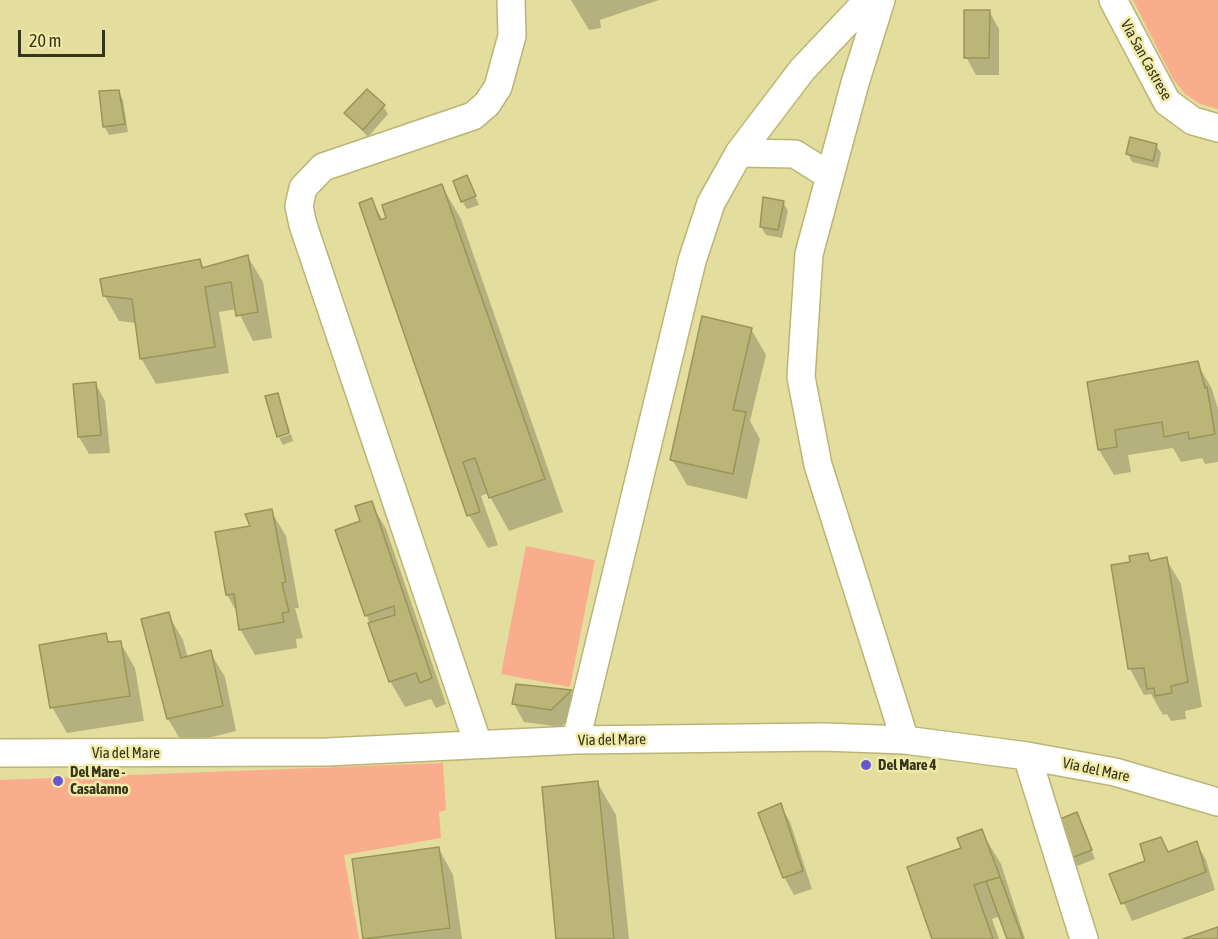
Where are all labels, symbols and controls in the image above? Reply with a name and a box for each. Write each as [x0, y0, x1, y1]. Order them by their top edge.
street label: Via San Castrese [1117, 17, 1175, 103]
scale bar [21, 18, 108, 56]
text: 20 m [29, 30, 61, 51]
street label: Via del Mare [578, 730, 646, 750]
street label: Via del Mare [92, 744, 160, 762]
street label: Via del Mare [1061, 754, 1131, 786]
place label: Del Mare 4 [878, 756, 937, 774]
marker: Del Mare 4 [859, 758, 873, 772]
place label: Del Mare - Casalanno [70, 763, 129, 798]
marker: Del Mare - Casalanno [51, 774, 65, 788]

